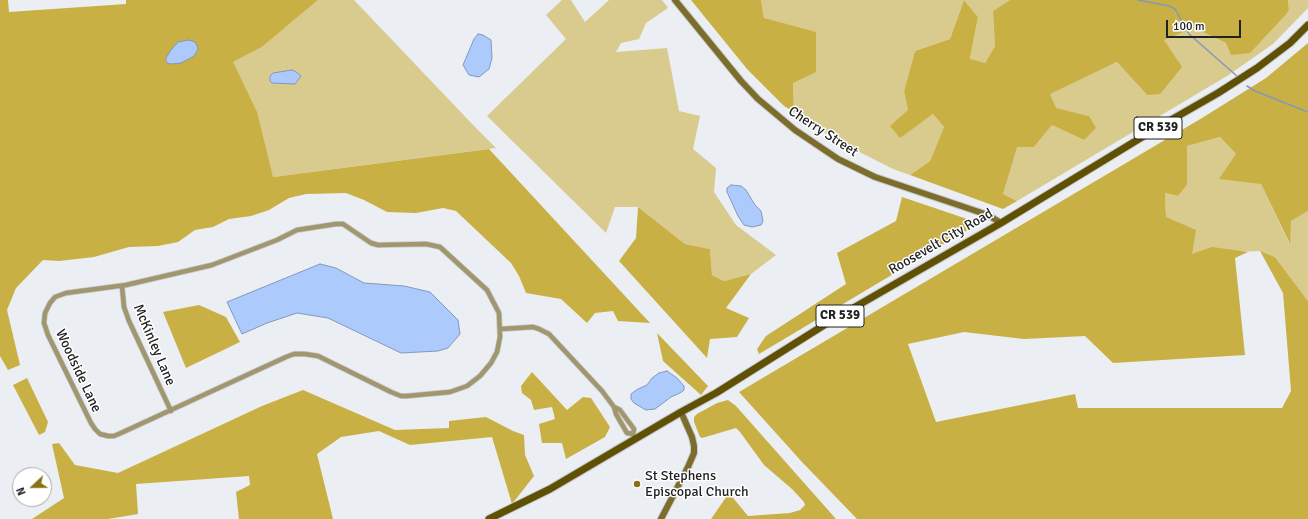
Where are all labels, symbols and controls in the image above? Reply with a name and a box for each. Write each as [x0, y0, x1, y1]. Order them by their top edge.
scale bar [1168, 12, 1243, 38]
text: 100 m [1173, 19, 1205, 34]
street label: Cherry Street [785, 103, 861, 161]
road number: CR 539 [1134, 117, 1182, 139]
street label: Roosevelt City Road [886, 205, 996, 279]
street label: McKinley Lane [129, 302, 179, 388]
road number: CR 539 [816, 305, 864, 327]
street label: Woodside Lane [51, 327, 105, 415]
north arrow [12, 467, 52, 507]
place label: St Stephens Episcopal Church [645, 468, 749, 500]
marker: St Stephens Episcopal Church [632, 479, 642, 489]
text: N [14, 485, 29, 497]

